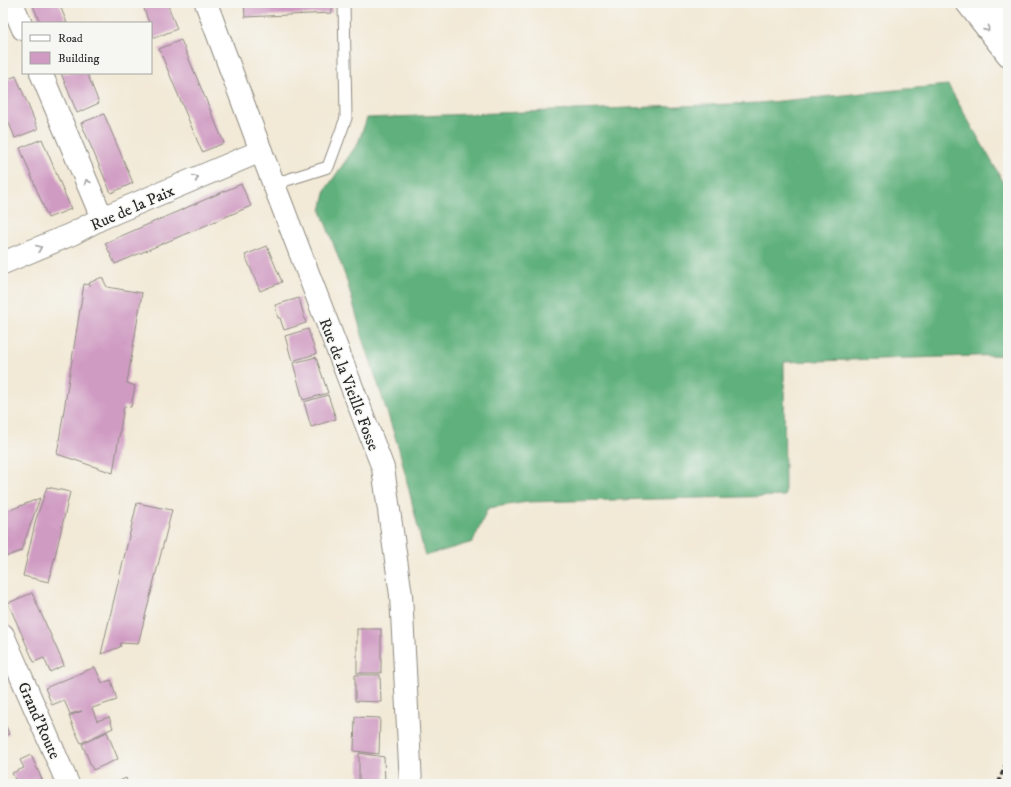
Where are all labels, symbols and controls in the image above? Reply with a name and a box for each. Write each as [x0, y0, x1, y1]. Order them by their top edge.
legend [22, 22, 152, 74]
one-way arrow [983, 24, 990, 31]
text: Road [58, 31, 83, 46]
text: Building [58, 51, 99, 66]
one-way arrow [193, 175, 200, 183]
one-way arrow [84, 179, 92, 186]
street label: Rue de la Paix [87, 181, 178, 235]
one-way arrow [34, 245, 42, 253]
street label: Rue de la Vieille Fosse [315, 315, 384, 454]
street label: Grand'Route [13, 679, 65, 762]

